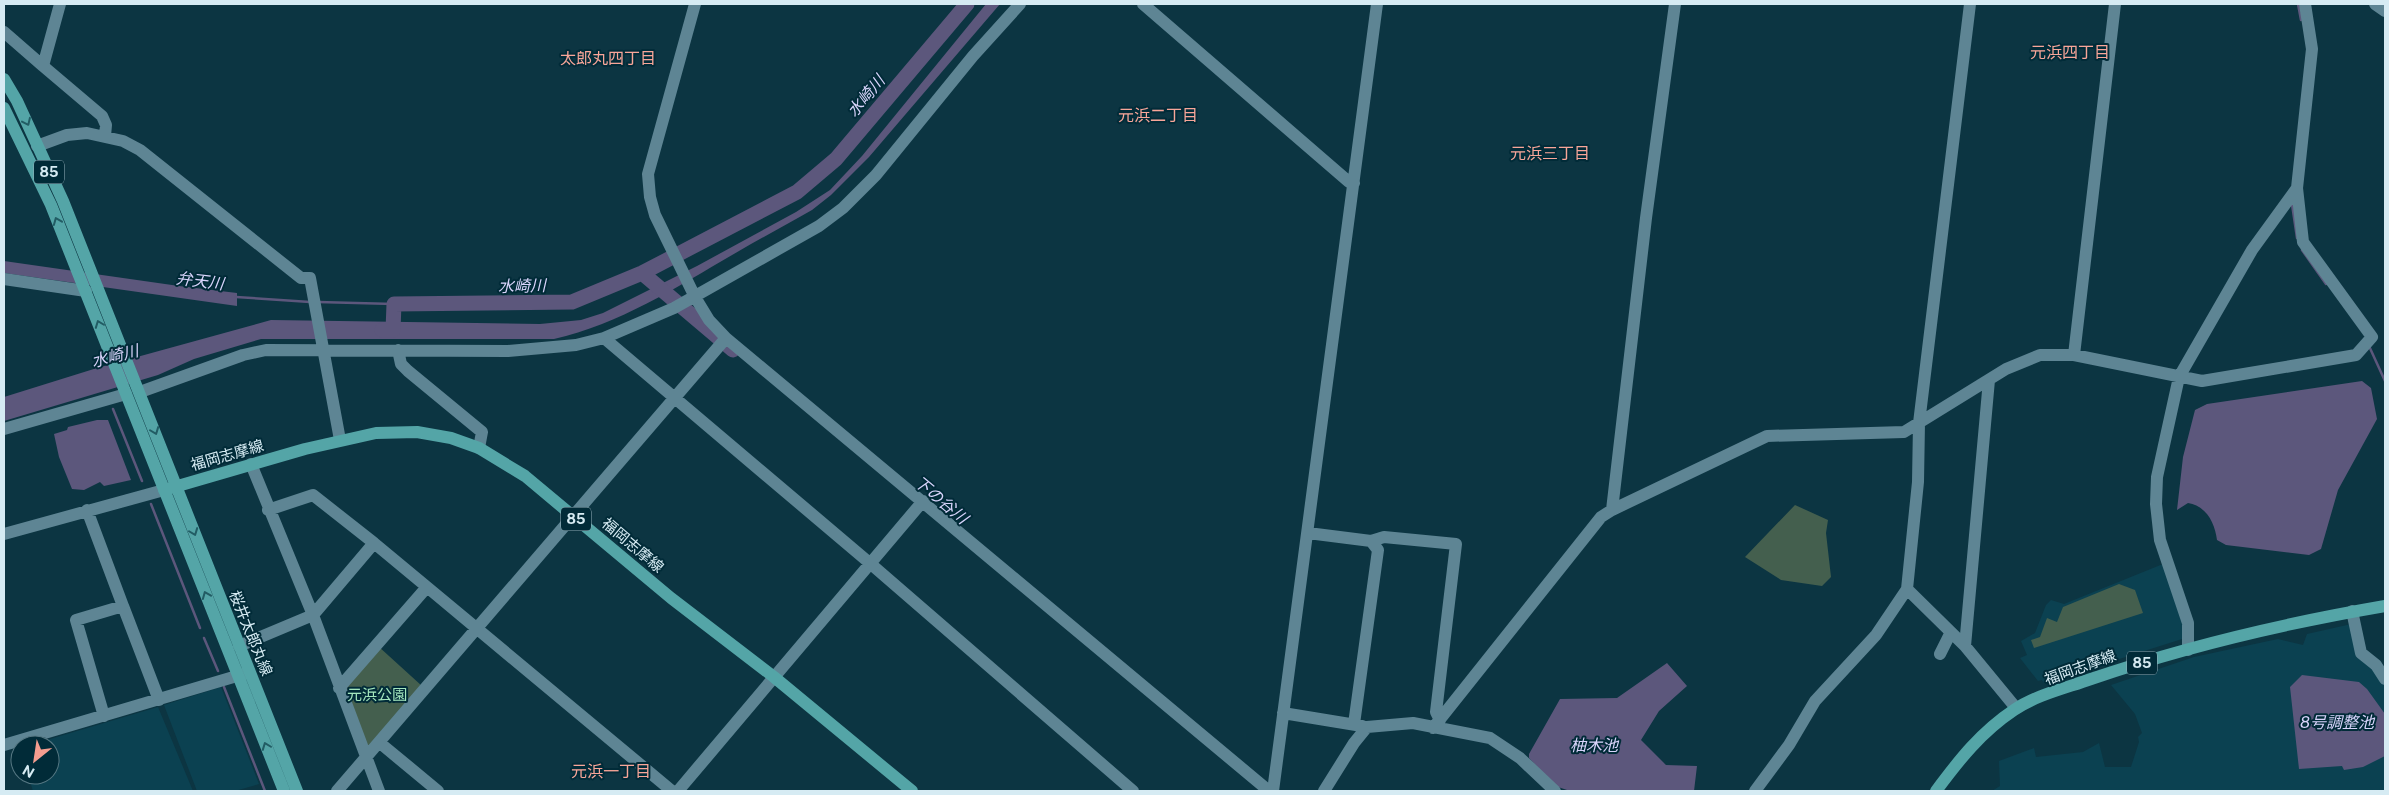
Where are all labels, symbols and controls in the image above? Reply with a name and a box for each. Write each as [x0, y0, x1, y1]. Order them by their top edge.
district label: 元浜四丁目 [2030, 43, 2110, 62]
district label: 太郎丸四丁目 [560, 49, 656, 68]
water label: 水崎川 [843, 70, 890, 120]
district label: 元浜二丁目 [1118, 106, 1198, 125]
one-way arrow [20, 117, 31, 126]
district label: 元浜三丁目 [1510, 144, 1590, 163]
road number: 85 [34, 160, 64, 183]
one-way arrow [53, 217, 64, 226]
water label: 弁天川 [175, 269, 227, 294]
water label: 水崎川 [498, 276, 548, 296]
one-way arrow [95, 320, 105, 329]
water label: 水崎川 [89, 340, 143, 371]
one-way arrow [150, 427, 160, 435]
street label: 福岡志摩線 [189, 436, 265, 474]
water label: 下の谷川 [910, 472, 973, 529]
road number: 85 [561, 508, 591, 530]
street label: 福岡志摩線 [599, 514, 667, 576]
one-way arrow [188, 527, 198, 536]
street label: 桜井太郎丸線 [226, 588, 276, 678]
one-way arrow [202, 591, 213, 600]
street label: 福岡志摩線 [2042, 646, 2118, 688]
road number: 85 [2127, 651, 2157, 674]
park label: 元浜公園 [347, 686, 407, 703]
water label: 8号調整池 [2300, 713, 2376, 732]
north arrow [10, 735, 60, 785]
water label: 柚木池 [1570, 736, 1620, 755]
one-way arrow [262, 742, 272, 751]
text: N [20, 762, 37, 781]
district label: 元浜一丁目 [571, 762, 651, 781]

